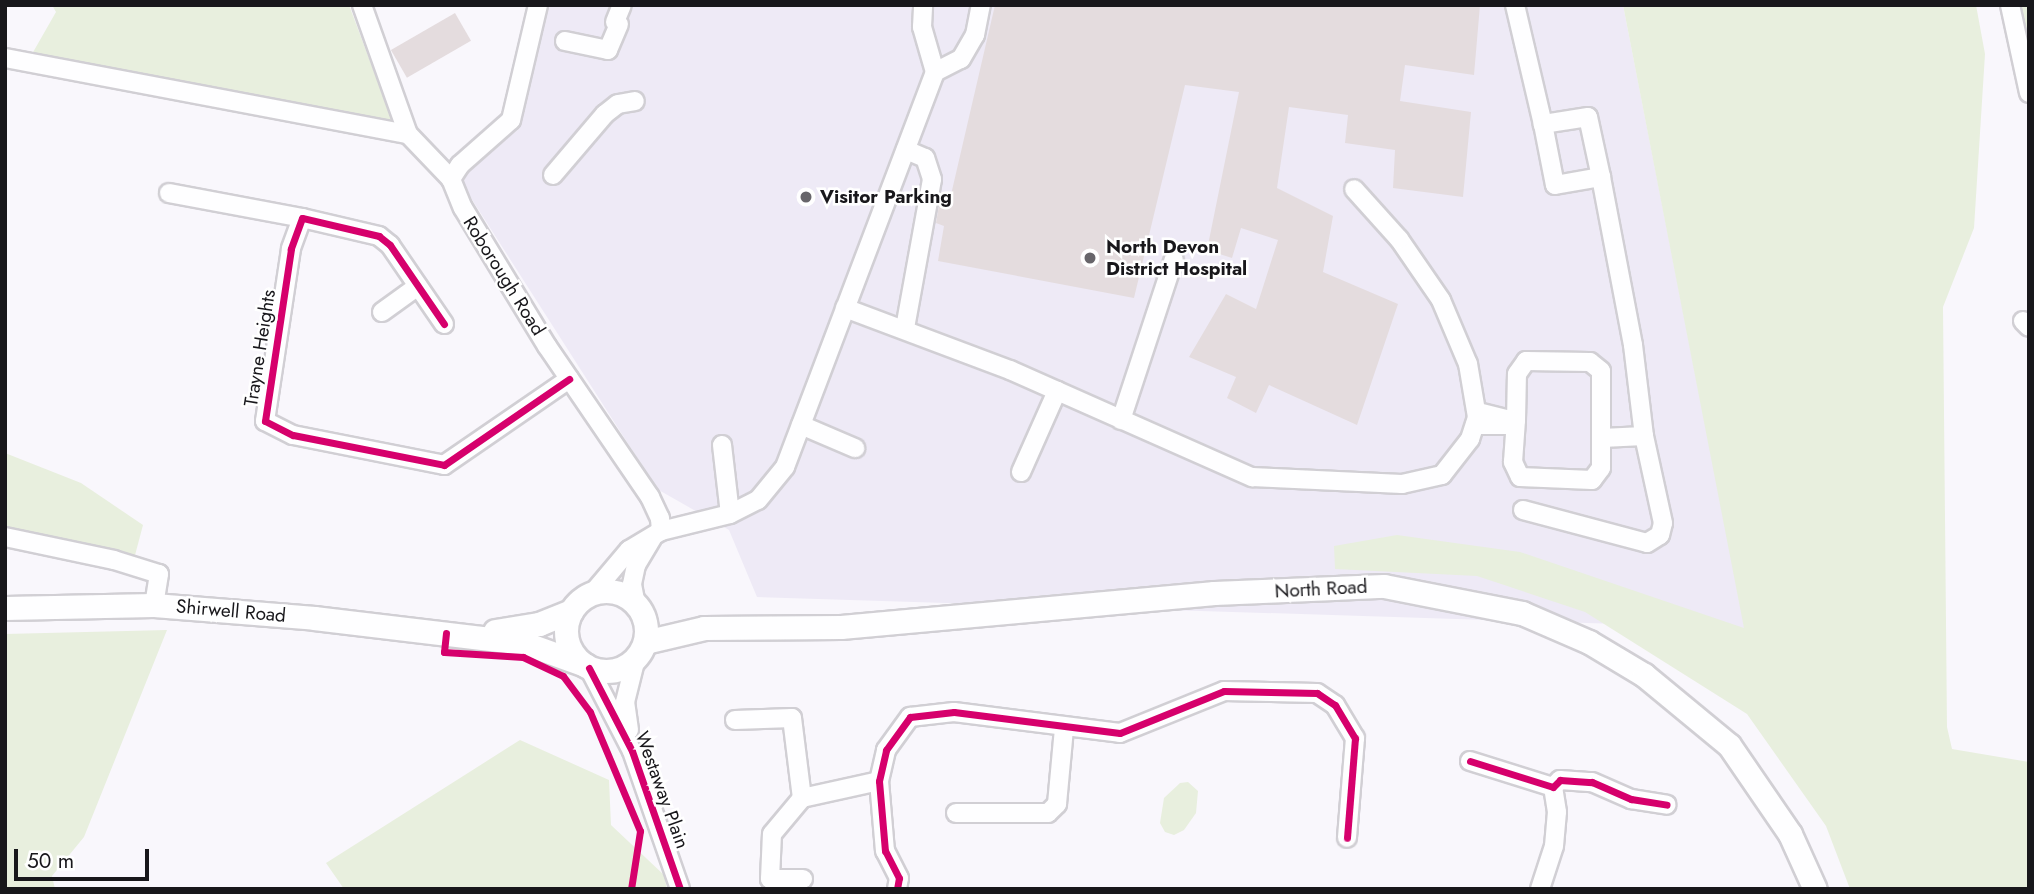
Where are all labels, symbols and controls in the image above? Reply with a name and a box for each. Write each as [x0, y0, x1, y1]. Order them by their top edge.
place label: Visitor Parking [820, 186, 952, 208]
marker: Visitor Parking [798, 189, 814, 205]
street label: Roborough Road [458, 212, 550, 340]
place label: North Devon District Hospital [1106, 236, 1247, 280]
marker: North Devon District Hospital [1080, 248, 1100, 268]
street label: Trayne Heights [240, 288, 280, 408]
street label: North Road [1274, 575, 1368, 603]
street label: Shirwell Road [175, 595, 287, 627]
street label: Westaway Plain [630, 728, 694, 852]
scale bar [18, 834, 152, 878]
text: 50 m [27, 846, 74, 876]

